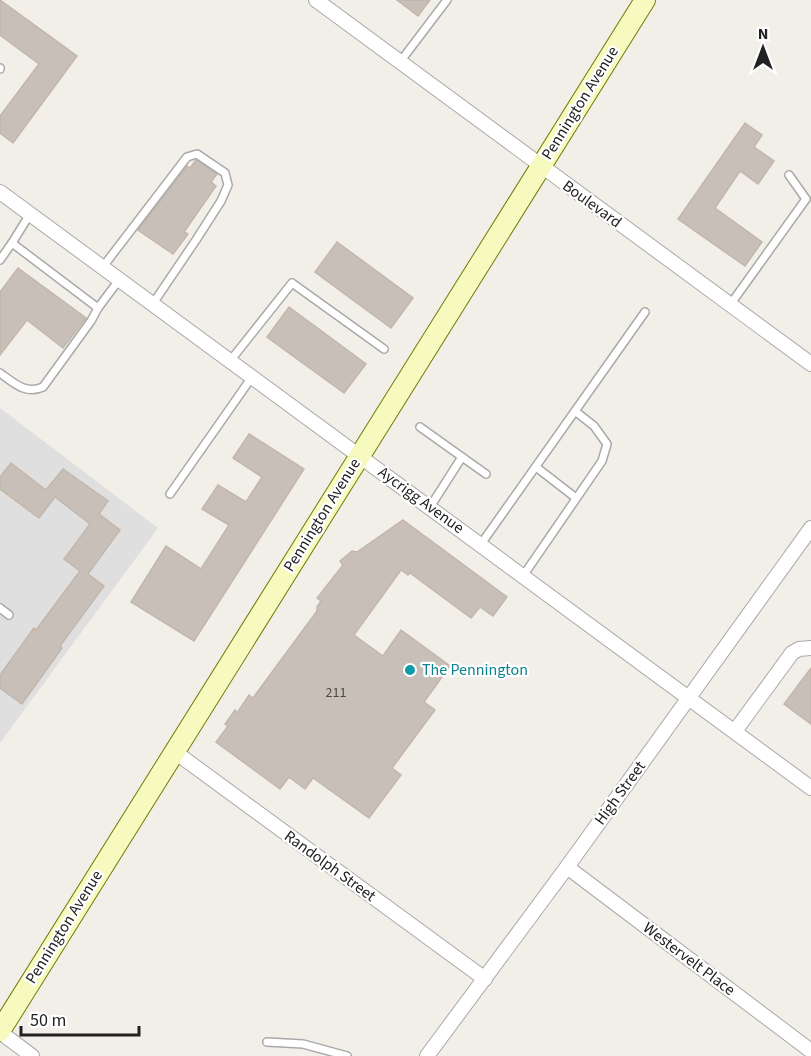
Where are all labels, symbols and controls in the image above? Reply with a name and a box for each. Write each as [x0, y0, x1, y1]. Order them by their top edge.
north arrow [733, 18, 793, 78]
text: N [758, 23, 768, 45]
street label: Pennington Avenue [536, 42, 624, 164]
street label: Boulevard [558, 175, 626, 233]
street label: Pennington Avenue [278, 454, 366, 576]
street label: Aycrigg Avenue [374, 461, 469, 539]
place label: The Pennington [422, 659, 528, 681]
marker: The Pennington [403, 663, 417, 677]
house number: 211 [326, 683, 346, 703]
street label: High Street [589, 756, 651, 830]
street label: Randolph Street [280, 825, 381, 907]
street label: Pennington Avenue [20, 866, 108, 988]
street label: Westervelt Place [638, 917, 740, 1001]
scale bar [21, 999, 140, 1037]
text: 50 m [30, 1008, 66, 1033]

